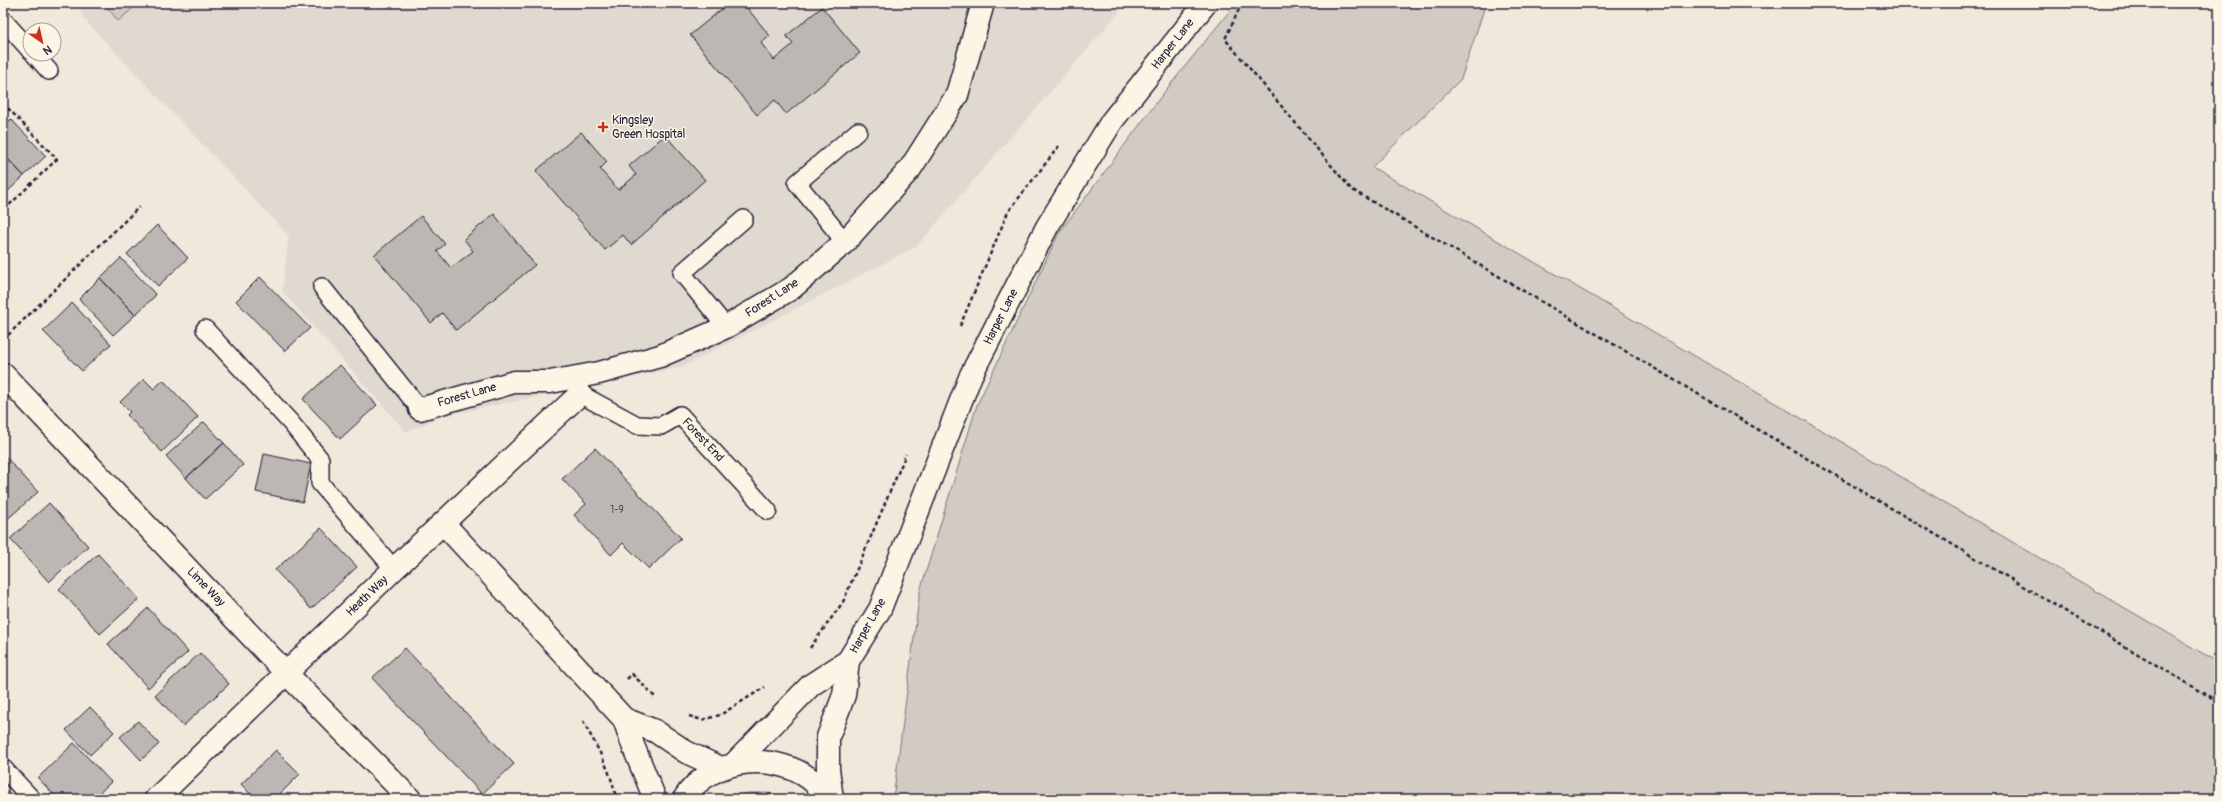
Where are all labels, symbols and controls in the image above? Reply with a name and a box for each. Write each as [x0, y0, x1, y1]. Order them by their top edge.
street label: Harper Lane [1148, 15, 1198, 73]
north arrow [22, 22, 62, 62]
text: N [40, 42, 54, 58]
place label: Kingsley Green Hospital [612, 113, 686, 142]
marker: Kingsley Green Hospital [597, 121, 609, 133]
street label: Forest Lane [743, 275, 802, 321]
street label: Harper Lane [981, 287, 1021, 347]
street label: Forest Lane [436, 379, 498, 411]
street label: Forest End [679, 415, 727, 465]
house number: 1-9 [610, 504, 624, 516]
street label: Lime Way [184, 564, 228, 610]
street label: Heath Way [343, 572, 391, 620]
street label: Harper Lane [847, 596, 889, 656]

